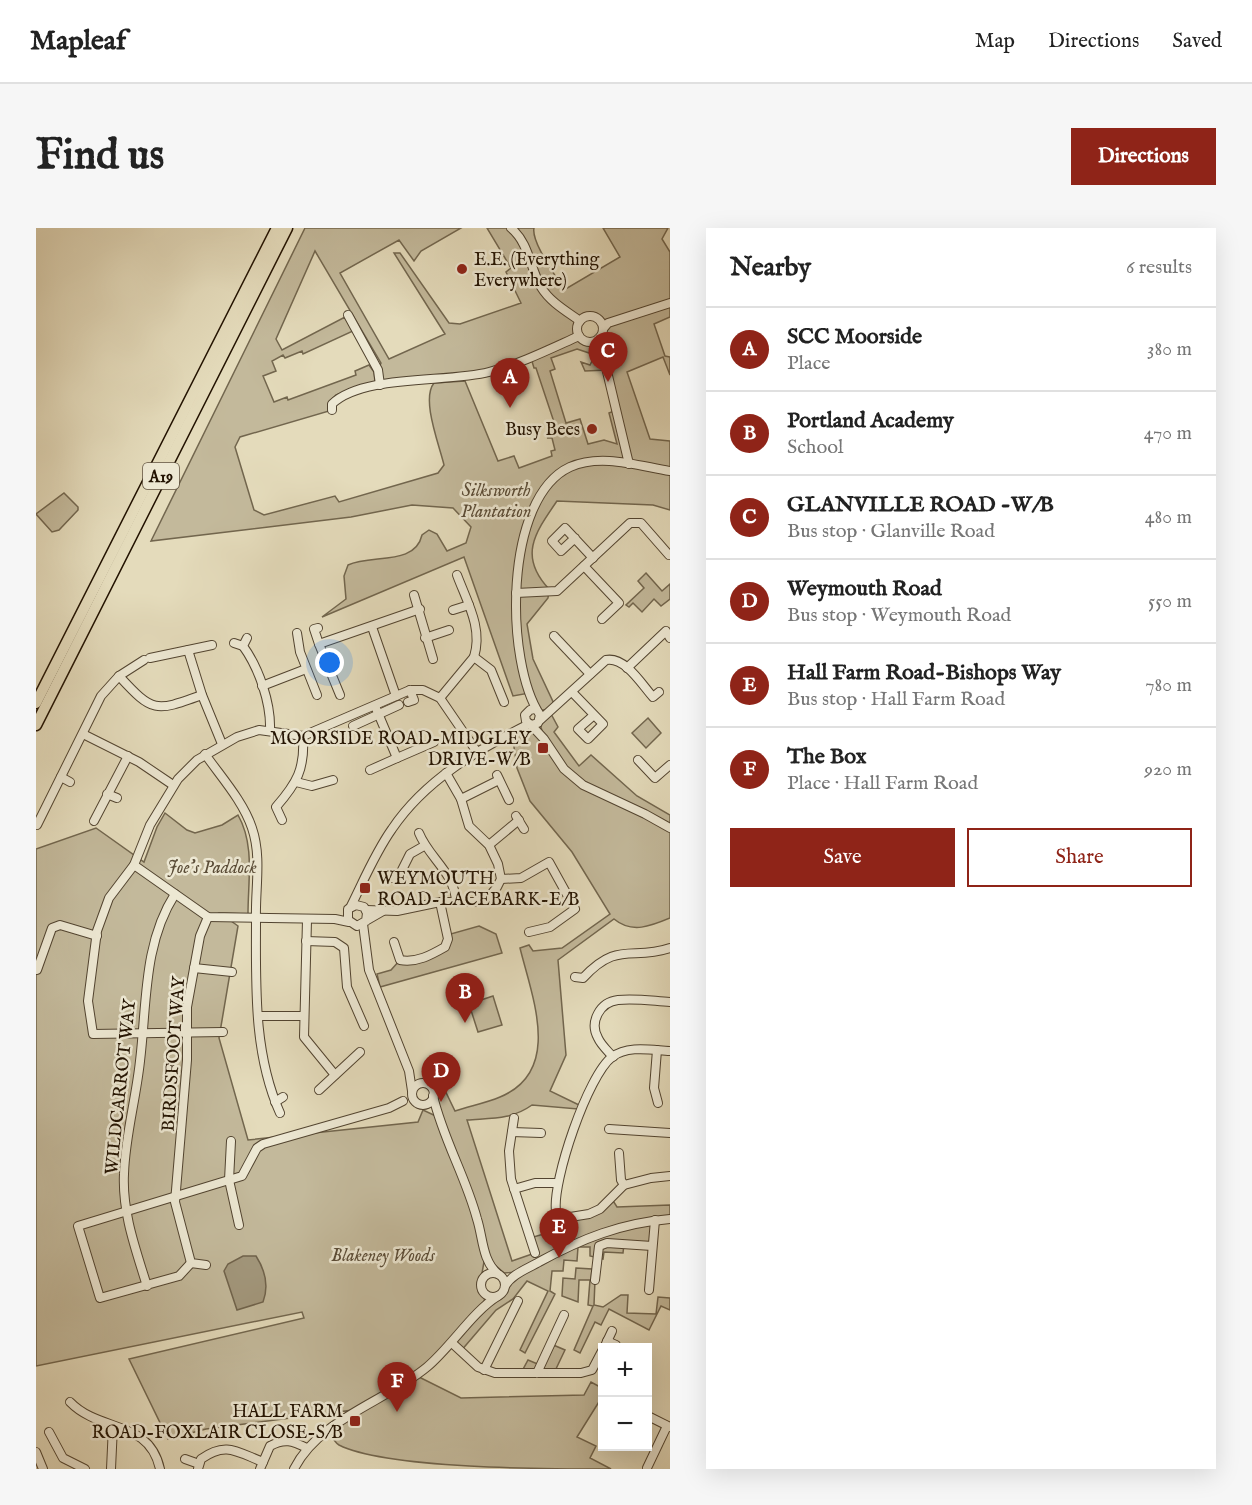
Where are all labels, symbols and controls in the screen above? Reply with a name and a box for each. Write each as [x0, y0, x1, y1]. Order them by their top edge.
text: Mapleaf [30, 24, 126, 59]
text: Map [975, 28, 1015, 55]
text: Directions [1048, 28, 1139, 55]
text: Saved [1172, 28, 1222, 55]
button: Directions [1071, 128, 1216, 185]
text: Find us [36, 130, 164, 183]
place label: E.E. (Everything Everywhere) [474, 249, 599, 293]
text: Nearby [730, 251, 811, 284]
text: 6 results [1126, 255, 1192, 280]
marker: E.E. (Everything Everywhere) [455, 262, 469, 276]
text: SCC Moorside [787, 323, 922, 351]
pin: C [588, 332, 628, 382]
text: A [743, 337, 756, 362]
text: 380 m [1147, 337, 1192, 362]
text: Place [787, 351, 830, 376]
pin: A [490, 358, 530, 408]
text: Portland Academy [787, 407, 954, 435]
place label: Busy Bees [505, 419, 580, 442]
text: B [743, 421, 756, 446]
text: 470 m [1144, 421, 1192, 446]
marker: Busy Bees [585, 422, 599, 436]
text: School [787, 435, 843, 460]
road number: A19 [143, 463, 179, 489]
park label: Silksworth Plantation [461, 480, 531, 524]
text: GLANVILLE ROAD -W/B [787, 491, 1054, 519]
text: C [742, 505, 757, 530]
text: 480 m [1145, 505, 1192, 530]
text: Bus stop · Glanville Road [787, 519, 995, 544]
text: Weymouth Road [787, 575, 942, 603]
text: D [741, 589, 758, 614]
text: 550 m [1148, 589, 1192, 614]
text: Bus stop · Weymouth Road [787, 603, 1011, 628]
your location [315, 648, 344, 677]
text: Hall Farm Road-Bishops Way [787, 659, 1061, 687]
text: E [743, 673, 756, 698]
text: 780 m [1145, 673, 1192, 698]
text: Bus stop · Hall Farm Road [787, 687, 1005, 712]
place label: MOORSIDE ROAD-MIDGLEY DRIVE-W/B [270, 728, 532, 772]
marker: MOORSIDE ROAD-MIDGLEY DRIVE-W/B [536, 741, 550, 755]
text: The Box [787, 743, 867, 771]
text: F [743, 757, 756, 782]
text: 920 m [1144, 757, 1192, 782]
text: Place · Hall Farm Road [787, 771, 978, 796]
button: Save [730, 828, 955, 887]
button: Share [967, 828, 1192, 887]
park label: Joe's Paddock [167, 857, 257, 880]
place label: WEYMOUTH ROAD-LACEBARK-E/B [377, 868, 580, 912]
marker: WEYMOUTH ROAD-LACEBARK-E/B [358, 881, 372, 895]
pin: B [446, 974, 484, 1023]
street label: BIRDSFOOT WAY [158, 975, 191, 1133]
street label: WILDCARROT WAY [101, 997, 142, 1176]
pin: D [422, 1052, 460, 1102]
pin: E [540, 1208, 578, 1258]
park label: Blakeney Woods [331, 1245, 436, 1268]
map controls [598, 1343, 652, 1451]
button: + [598, 1343, 652, 1397]
pin: F [378, 1362, 416, 1412]
button: − [598, 1397, 652, 1451]
place label: HALL FARM ROAD-FOXLAIR CLOSE-S/B [91, 1401, 343, 1445]
marker: HALL FARM ROAD-FOXLAIR CLOSE-S/B [348, 1414, 362, 1428]

